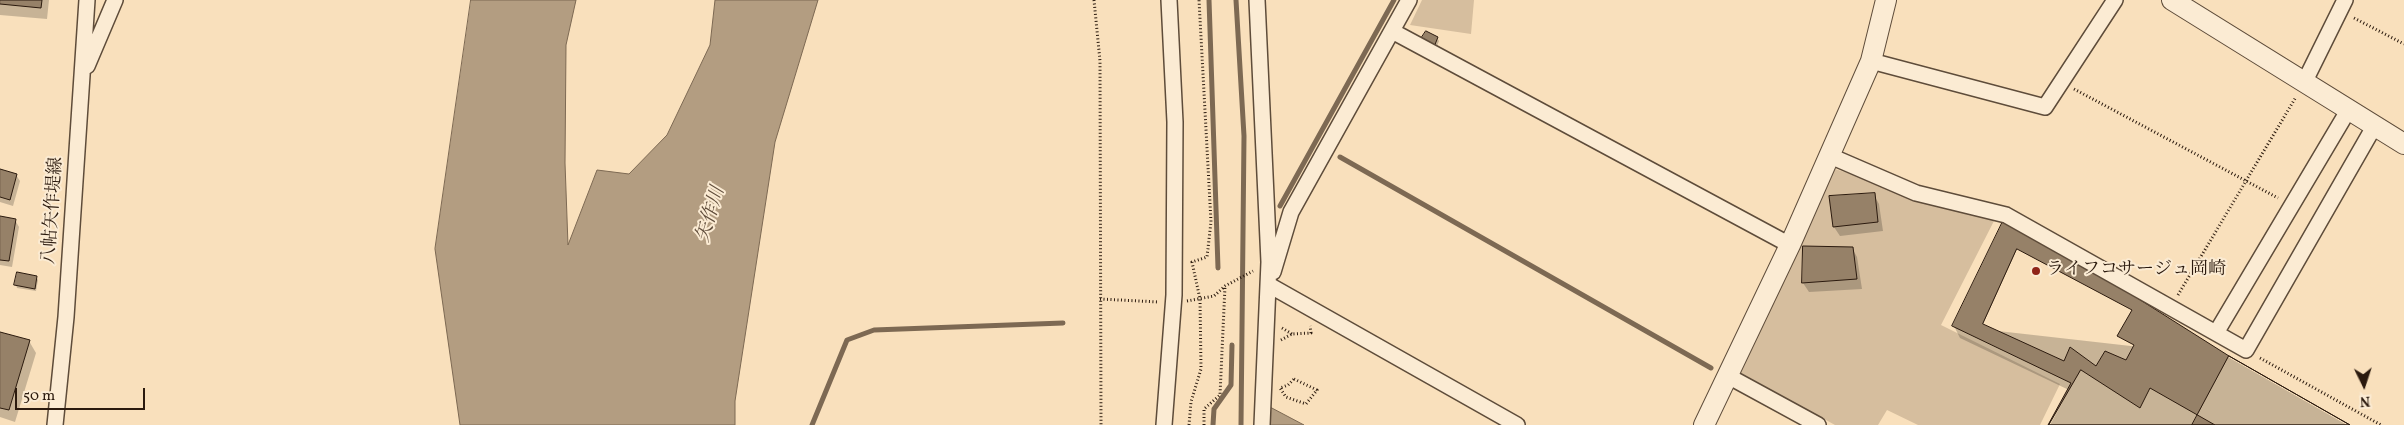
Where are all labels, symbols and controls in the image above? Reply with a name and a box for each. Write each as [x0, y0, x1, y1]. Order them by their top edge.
street label: 八帖矢作堤線 [39, 156, 69, 266]
water label: 矢作川 [693, 184, 731, 246]
place label: ライフコサージュ岡崎 [2046, 260, 2226, 282]
marker: ライフコサージュ岡崎 [2030, 265, 2042, 277]
north arrow [2339, 360, 2389, 410]
scale bar [18, 378, 148, 410]
text: 50 m [23, 386, 55, 407]
text: N [2359, 391, 2371, 410]

